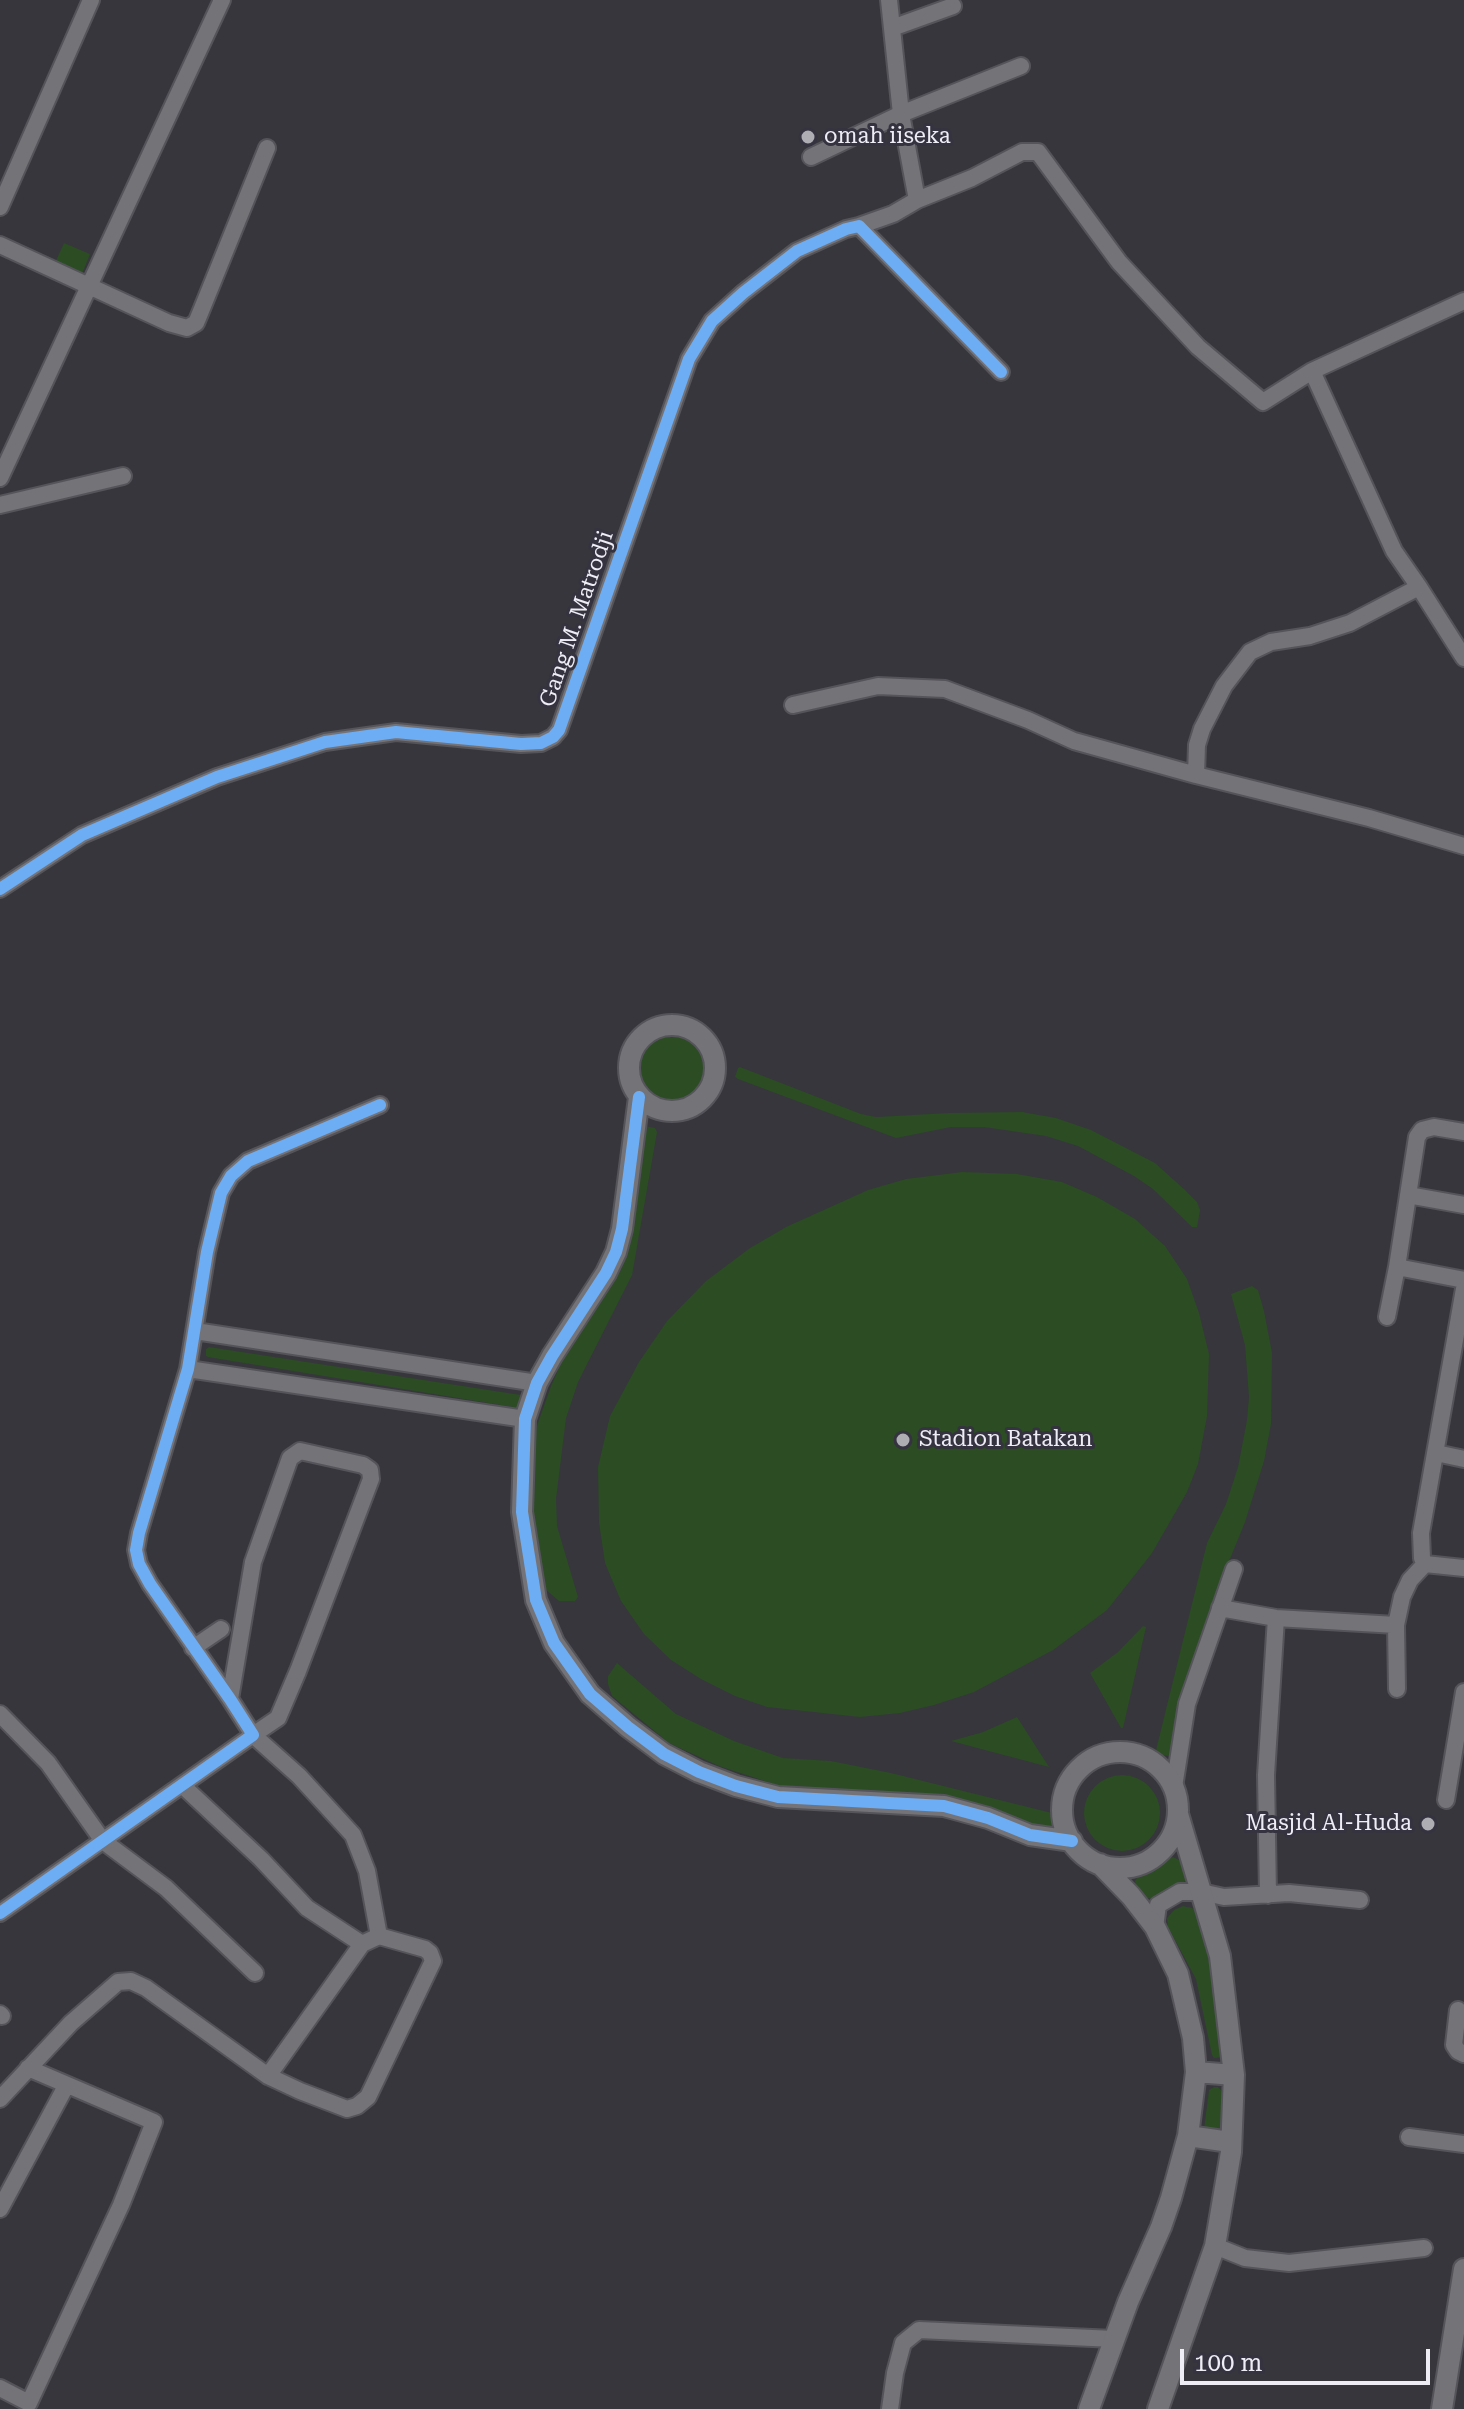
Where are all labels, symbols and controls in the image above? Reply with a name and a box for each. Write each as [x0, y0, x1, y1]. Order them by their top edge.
place label: omah iiseka [824, 124, 951, 150]
marker: omah iiseka [799, 128, 817, 146]
street label: Gang M. Matrodji [534, 527, 620, 711]
place label: Stadion Batakan [919, 1427, 1092, 1453]
marker: Stadion Batakan [894, 1431, 912, 1449]
place label: Masjid Al-Huda [1245, 1811, 1412, 1837]
marker: Masjid Al-Huda [1419, 1815, 1437, 1833]
scale bar [1184, 2333, 1434, 2383]
text: 100 m [1194, 2349, 1262, 2377]

